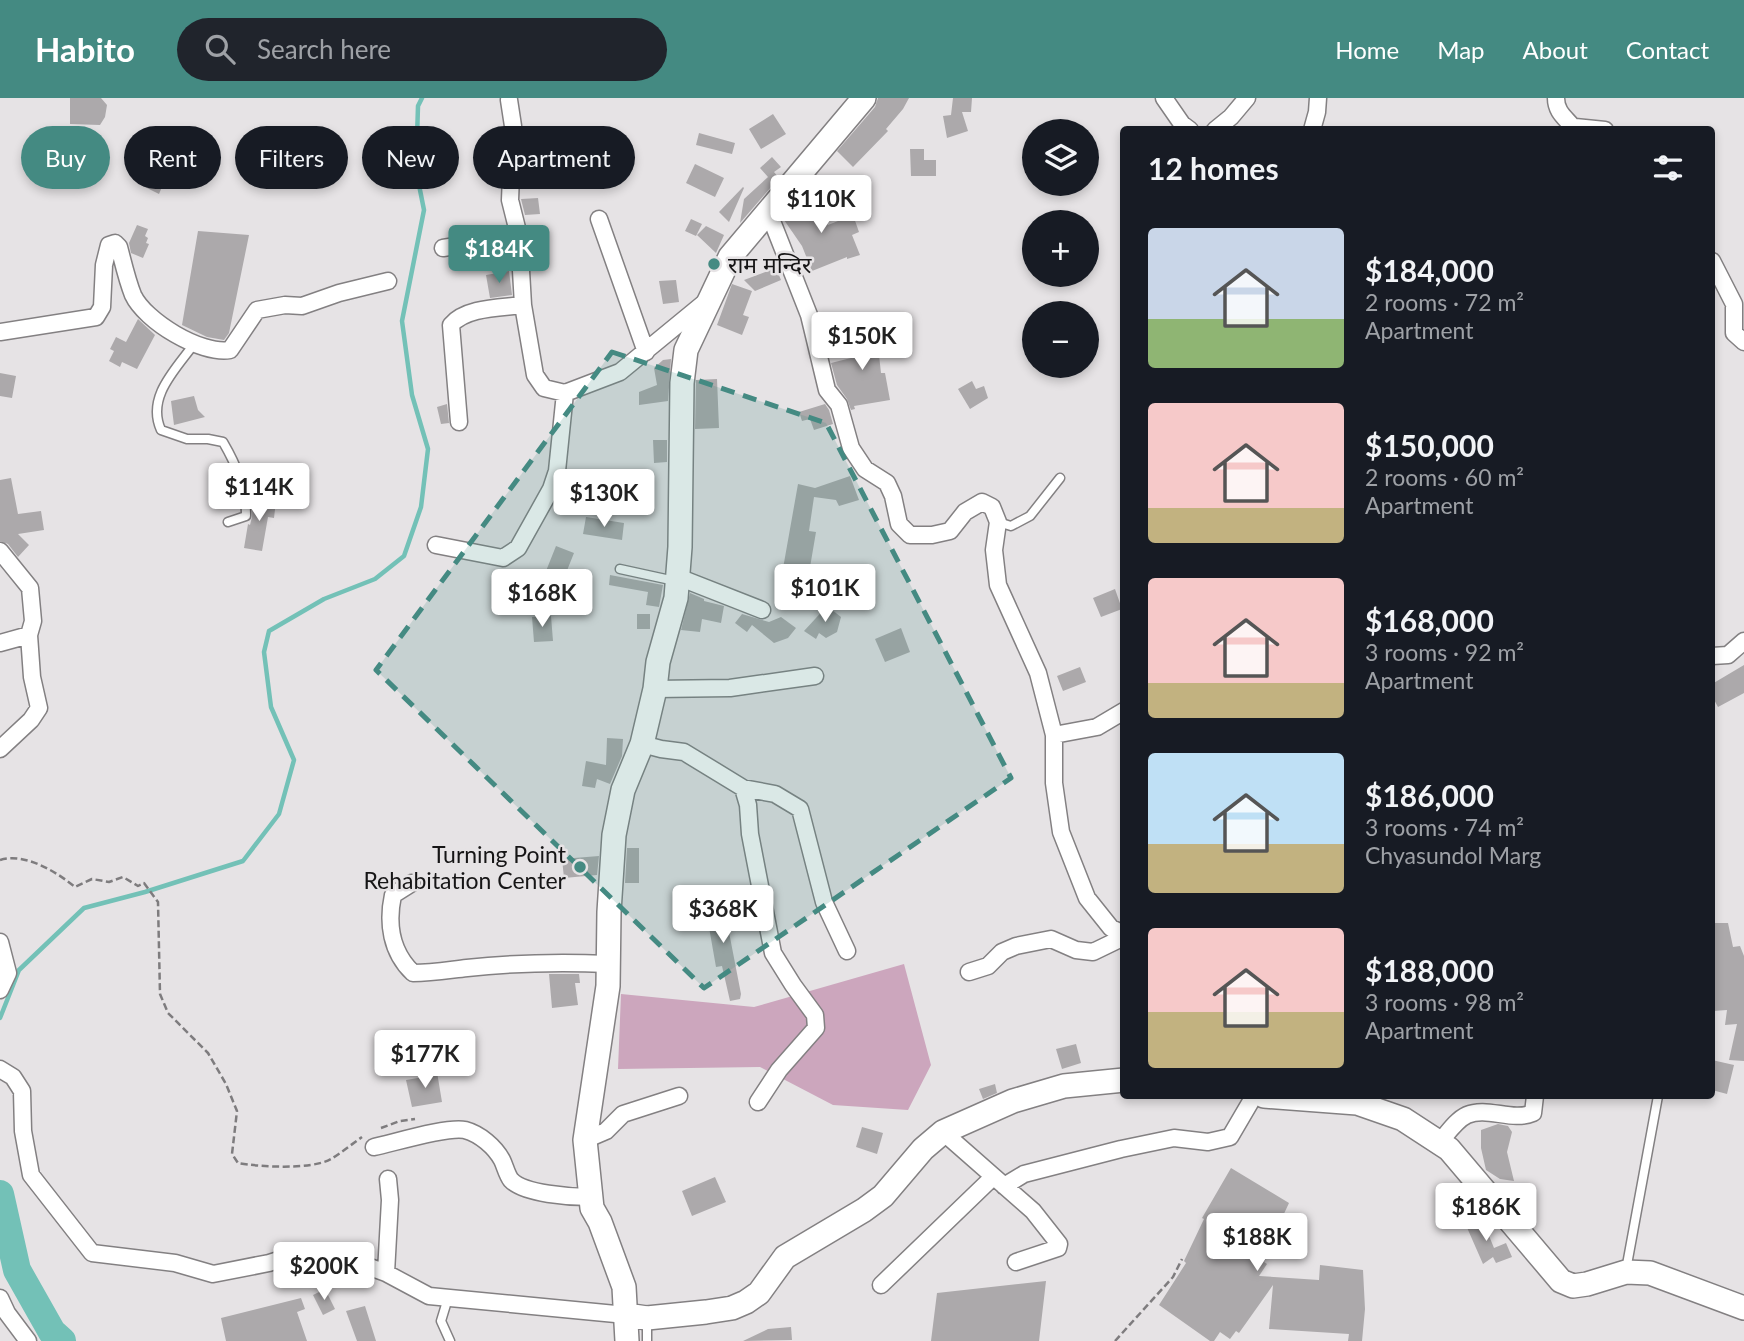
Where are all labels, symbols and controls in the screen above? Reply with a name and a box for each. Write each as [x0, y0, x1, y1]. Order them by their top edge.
search box [177, 18, 667, 81]
text: Habito [35, 29, 135, 69]
icon: search [201, 30, 239, 68]
text: Search here [257, 33, 391, 65]
text: Home [1335, 35, 1399, 64]
text: Map [1437, 35, 1485, 64]
text: About [1523, 35, 1588, 64]
text: Contact [1626, 35, 1709, 64]
map controls [1022, 119, 1099, 378]
button: layers [1022, 119, 1099, 196]
chip: Buy [21, 126, 110, 189]
chip: Rent [124, 126, 221, 189]
chip: Filters [235, 126, 348, 189]
chip: New [362, 126, 459, 189]
chip: Apartment [473, 126, 635, 189]
icon: filters [1649, 149, 1687, 187]
text: 12 homes [1148, 150, 1279, 186]
pin: $110K [772, 176, 870, 235]
text: $110K [786, 184, 856, 212]
button: + [1022, 210, 1099, 287]
pin: $184K [450, 226, 548, 285]
text: $184K [464, 234, 534, 262]
place label: राम मन्दिर [728, 250, 812, 278]
text: $184,000 [1365, 252, 1494, 288]
marker: राम मन्दिर [706, 256, 722, 272]
icon: home [1204, 256, 1288, 340]
text: 2 rooms · 72 m² [1365, 288, 1524, 316]
button: − [1022, 301, 1099, 378]
pin: $150K [813, 313, 911, 372]
text: Apartment [1365, 316, 1473, 344]
text: $150K [827, 321, 897, 349]
text: $150,000 [1365, 427, 1494, 463]
icon: home [1204, 431, 1288, 515]
text: 2 rooms · 60 m² [1365, 463, 1524, 491]
pin: $114K [210, 464, 308, 523]
pin: $130K [555, 470, 653, 529]
text: $114K [224, 472, 294, 500]
text: $130K [569, 478, 639, 506]
text: Apartment [1365, 491, 1473, 519]
pin: $101K [776, 564, 874, 624]
pin: $168K [493, 570, 591, 629]
text: $101K [790, 573, 860, 601]
text: $168K [507, 578, 577, 606]
text: $168,000 [1365, 602, 1494, 638]
icon: home [1204, 606, 1288, 690]
text: 3 rooms · 92 m² [1365, 638, 1524, 666]
text: Apartment [1365, 666, 1473, 694]
text: $186,000 [1365, 777, 1494, 813]
icon: home [1204, 781, 1288, 865]
text: 3 rooms · 74 m² [1365, 813, 1524, 841]
place label: Turning Point Rehabitation Center [363, 840, 567, 894]
text: Chyasundol Marg [1365, 841, 1541, 869]
marker: Turning Point Rehabitation Center [572, 859, 588, 875]
pin: $368K [674, 886, 772, 945]
text: $368K [688, 894, 758, 922]
text: $188,000 [1365, 952, 1494, 988]
icon: home [1204, 956, 1288, 1040]
text: 3 rooms · 98 m² [1365, 988, 1524, 1016]
text: Apartment [1365, 1016, 1473, 1044]
pin: $177K [376, 1030, 474, 1090]
text: $177K [390, 1039, 460, 1067]
pin: $186K [1437, 1184, 1535, 1243]
text: $186K [1451, 1192, 1521, 1220]
pin: $188K [1208, 1214, 1306, 1273]
text: $188K [1222, 1222, 1292, 1250]
pin: $200K [275, 1242, 373, 1302]
text: $200K [289, 1251, 359, 1279]

